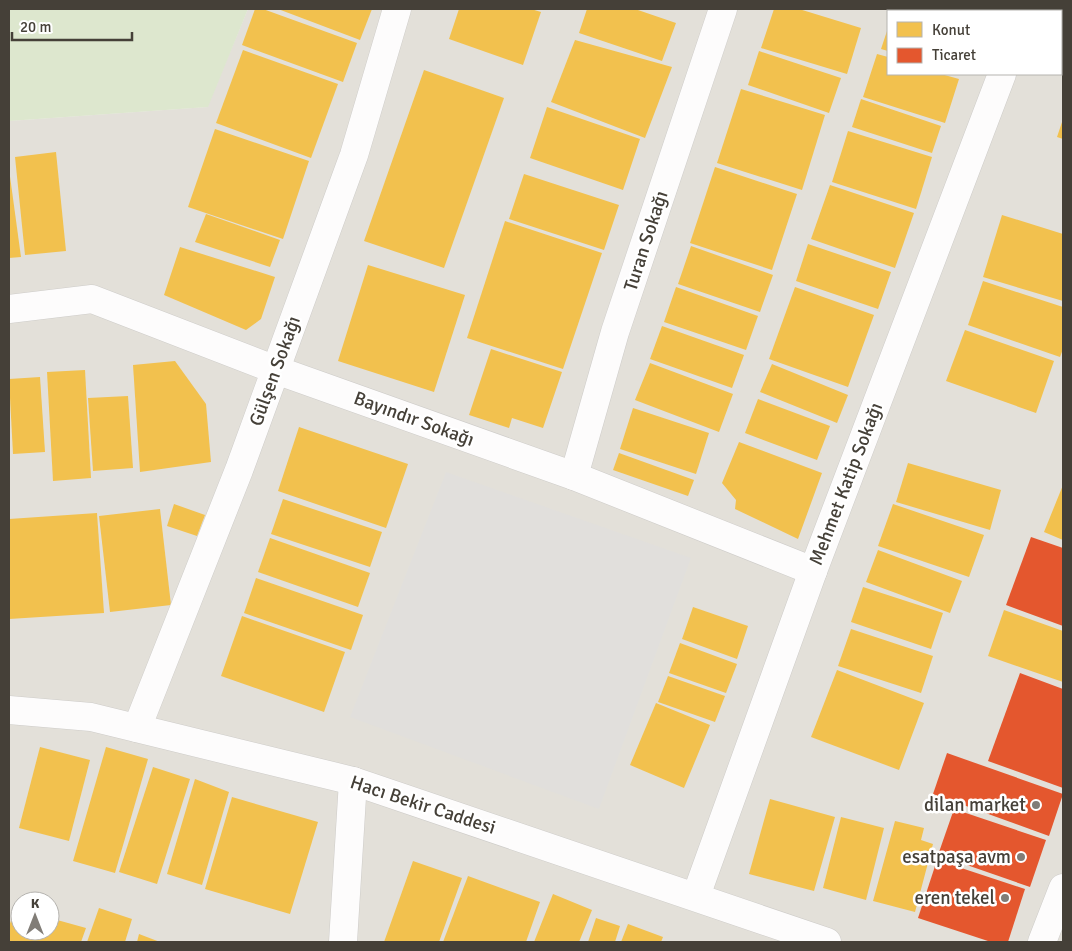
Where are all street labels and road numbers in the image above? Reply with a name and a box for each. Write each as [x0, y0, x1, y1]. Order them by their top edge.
street label: Turan Sokağı [619, 188, 673, 294]
street label: Gülşen Sokağı [244, 313, 306, 429]
street label: Bayındır Sokağı [350, 386, 478, 452]
street label: Mehmet Katip Sokağı [804, 399, 888, 569]
street label: Hacı Bekir Caddesi [347, 770, 499, 840]

